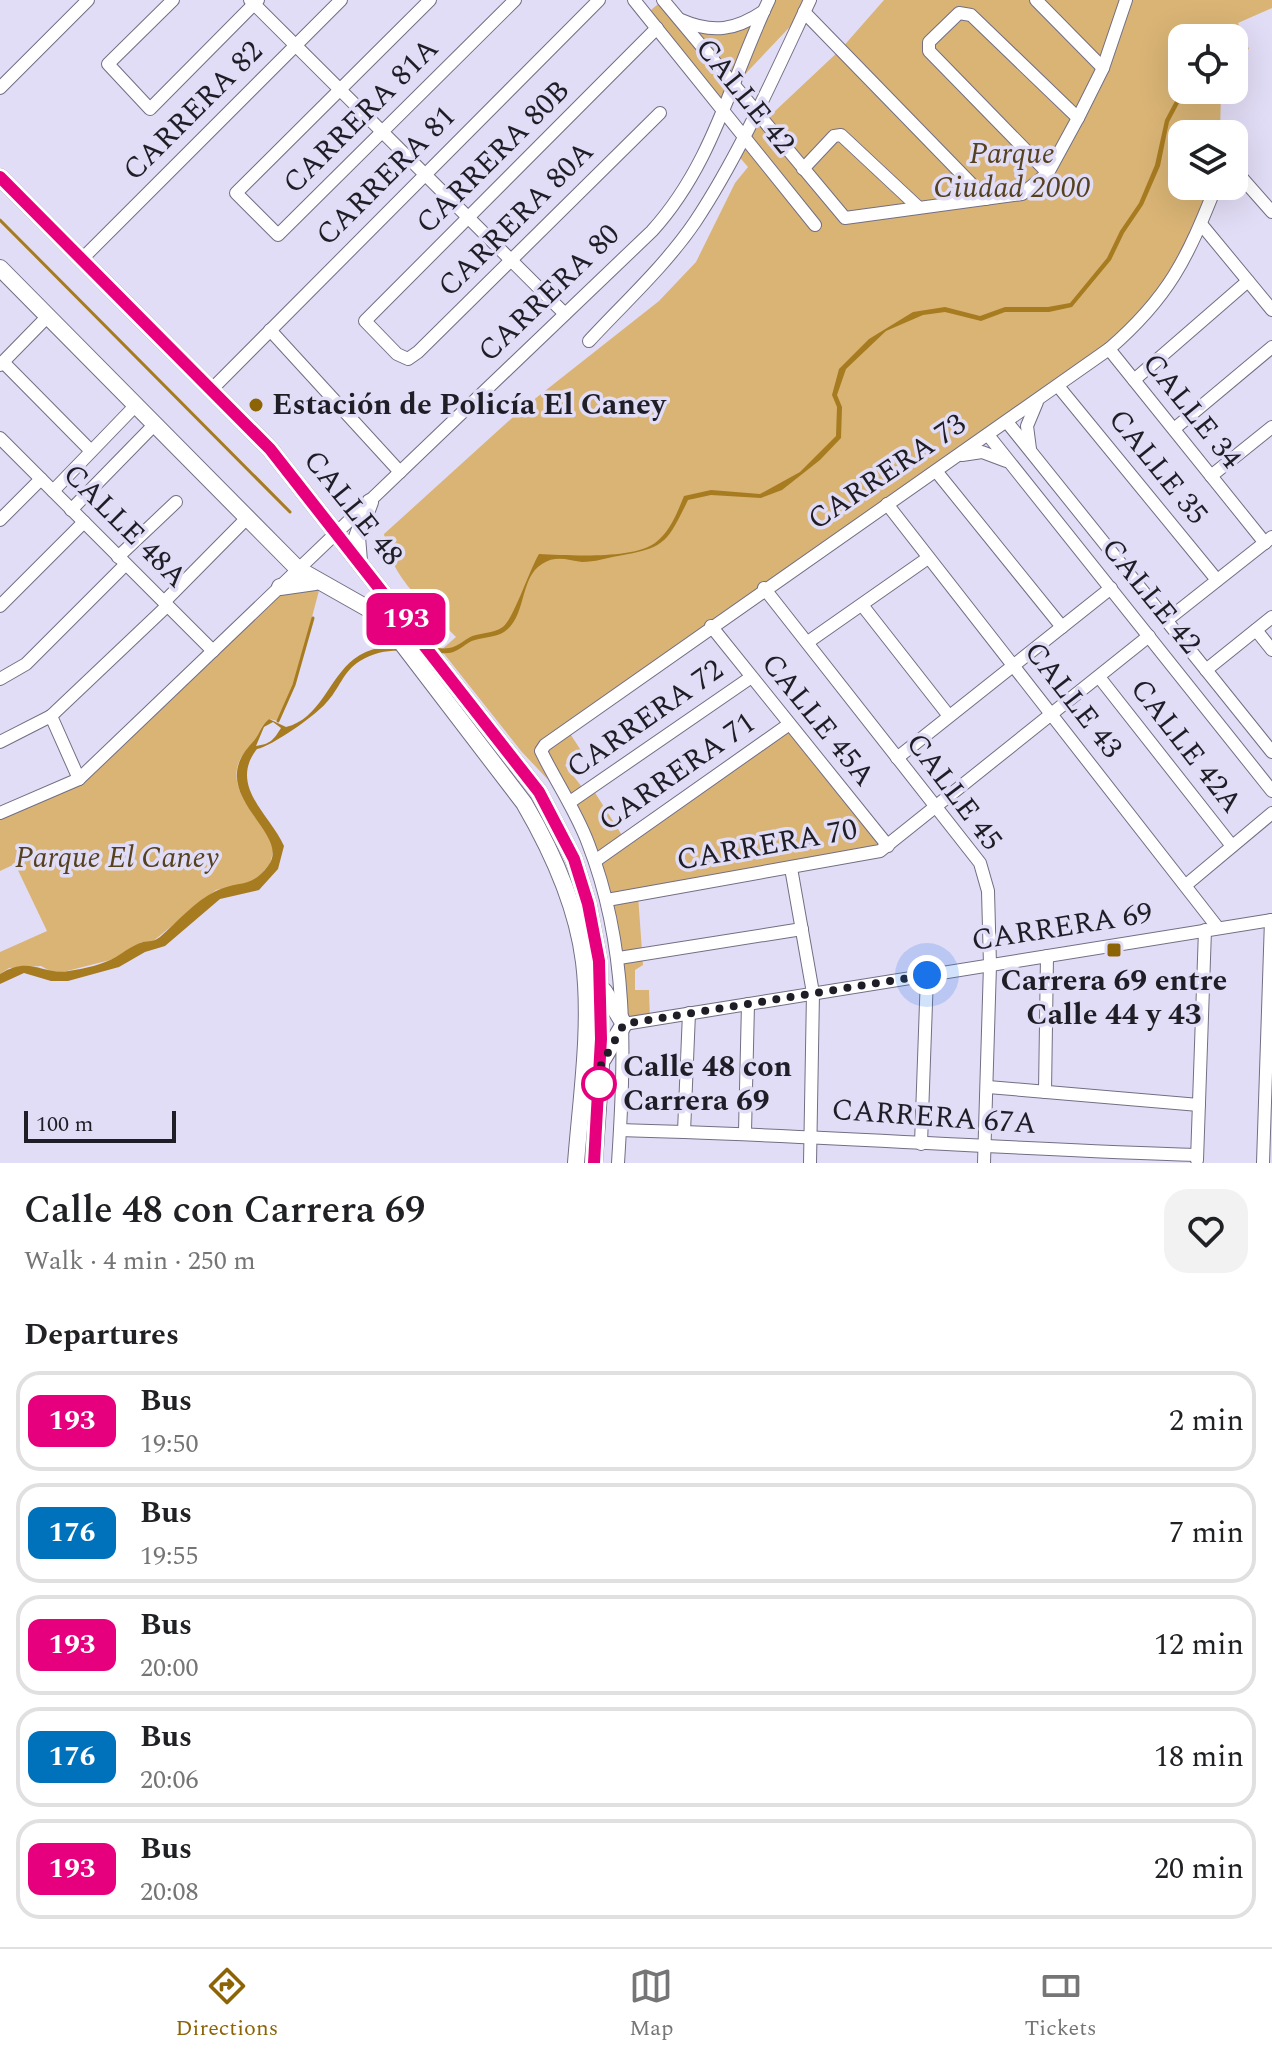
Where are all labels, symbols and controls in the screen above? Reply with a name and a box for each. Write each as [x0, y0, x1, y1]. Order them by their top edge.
map controls [1168, 24, 1248, 200]
button: locate [1168, 24, 1248, 104]
street label: CALLE 42 [684, 28, 806, 164]
street label: CARRERA 82 [112, 30, 274, 192]
street label: CARRERA 81A [276, 31, 446, 201]
street label: CARRERA 80B [405, 69, 581, 245]
street label: CARRERA 81 [309, 99, 463, 253]
button: layers [1168, 120, 1248, 200]
park label: Parque Ciudad 2000 [933, 131, 1091, 211]
street label: CARRERA 80A [431, 134, 601, 304]
street label: CARRERA 80 [471, 217, 627, 369]
street label: CALLE 34 [1131, 343, 1253, 479]
place label: Estación de Policía El Caney [272, 382, 667, 428]
marker: Estación de Policía El Caney [247, 396, 265, 414]
street label: CALLE 35 [1097, 399, 1219, 535]
street label: CARRERA 73 [798, 402, 976, 542]
street label: CALLE 48 [292, 440, 414, 576]
street label: CALLE 48A [52, 453, 198, 599]
street label: CALLE 42 [1090, 528, 1212, 664]
line badge: 193 [360, 593, 452, 645]
text: 193 [382, 597, 430, 640]
street label: CALLE 43 [1012, 631, 1134, 769]
street label: CALLE 45A [750, 643, 886, 797]
street label: CARRERA 72 [557, 648, 733, 790]
street label: CALLE 42A [1118, 669, 1254, 823]
street label: CARRERA 71 [589, 701, 765, 843]
street label: CALLE 45 [894, 723, 1014, 861]
street label: CARRERA 70 [673, 806, 861, 884]
park label: Parque El Caney [15, 835, 219, 881]
street label: CARRERA 69 [968, 890, 1156, 964]
marker: Carrera 69 entre Calle 44 y 43 [1105, 941, 1123, 959]
your location [907, 955, 947, 995]
place label: Carrera 69 entre Calle 44 y 43 [1001, 958, 1227, 1038]
place label: Calle 48 con Carrera 69 [623, 1044, 792, 1124]
marker: Calle 48 con Carrera 69 [582, 1067, 616, 1101]
street label: CARRERA 67A [830, 1087, 1038, 1147]
scale bar [24, 1107, 176, 1143]
text: 100 m [36, 1108, 93, 1141]
text: Calle 48 con Carrera 69 [24, 1182, 425, 1240]
button: heart [1164, 1189, 1248, 1273]
text: Walk · 4 min · 250 m [24, 1241, 256, 1281]
text: Departures [24, 1312, 179, 1358]
text: Bus [140, 1378, 192, 1424]
text: 2 min [1169, 1398, 1244, 1444]
text: 193 [48, 1399, 96, 1442]
text: 19:50 [140, 1424, 199, 1464]
text: Bus [140, 1490, 192, 1536]
text: 7 min [1169, 1510, 1244, 1556]
text: 176 [48, 1511, 96, 1554]
text: 19:55 [140, 1536, 199, 1576]
text: Bus [140, 1602, 192, 1648]
text: 12 min [1154, 1622, 1244, 1668]
text: 193 [48, 1623, 96, 1666]
text: 20:00 [140, 1648, 199, 1688]
text: Bus [140, 1714, 192, 1760]
text: 18 min [1154, 1734, 1244, 1780]
text: 176 [48, 1735, 96, 1778]
text: 20:06 [140, 1760, 199, 1800]
text: Bus [140, 1826, 192, 1872]
text: 20 min [1154, 1846, 1244, 1892]
text: 193 [48, 1847, 96, 1890]
text: 20:08 [140, 1872, 199, 1912]
tab: Directions [175, 1964, 278, 2045]
tab: Map [629, 1964, 674, 2045]
tab: Tickets [1024, 1964, 1097, 2045]

